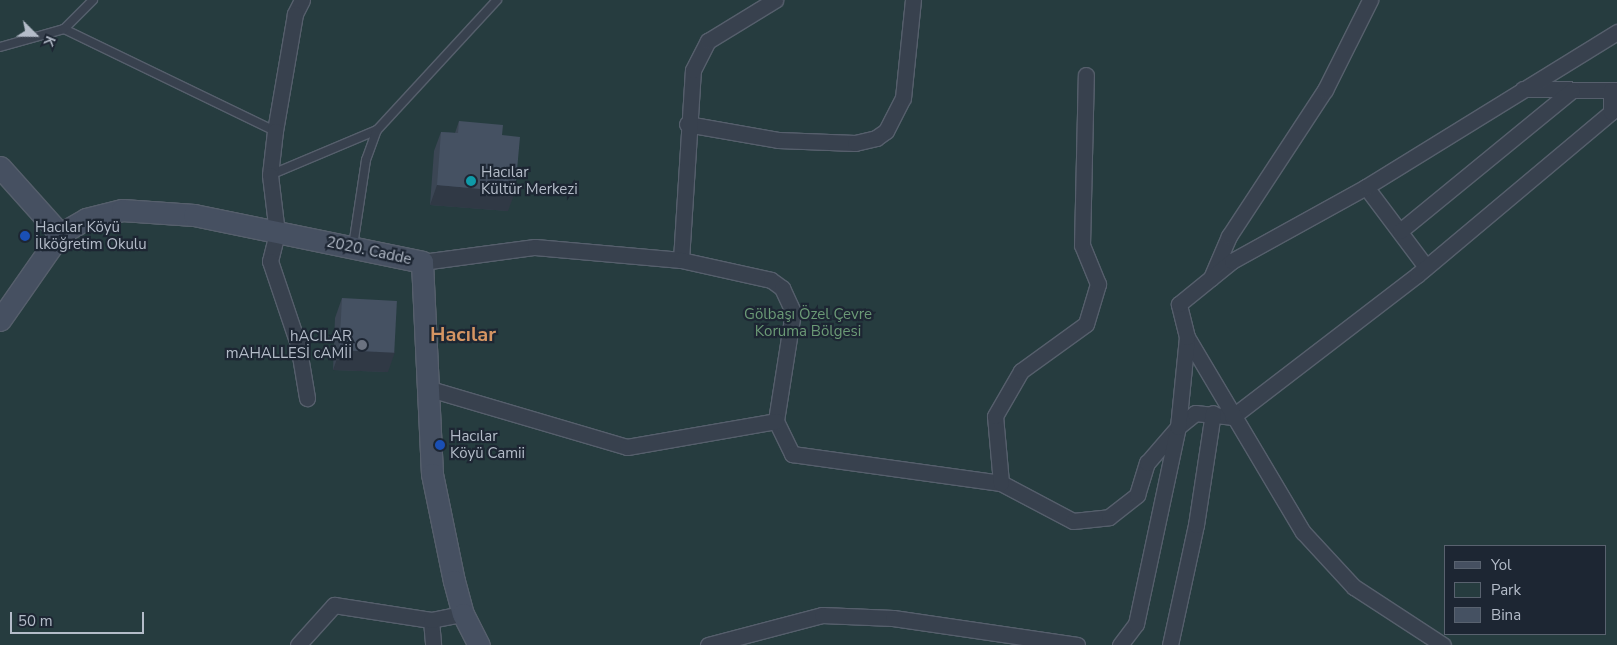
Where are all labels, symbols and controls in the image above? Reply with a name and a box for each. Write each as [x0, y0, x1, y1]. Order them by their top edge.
north arrow [10, 10, 60, 60]
text: K [39, 33, 60, 49]
place label: Hacılar Kültür Merkezi [481, 163, 578, 198]
marker: Hacılar Kültür Merkezi [465, 175, 477, 187]
place label: Hacılar Köyü İlköğretim Okulu [35, 218, 147, 253]
marker: Hacılar Köyü İlköğretim Okulu [19, 230, 31, 242]
street label: 2020. Cadde [325, 233, 413, 269]
park label: Gölbaşı Özel Çevre Koruma Bölgesi [744, 305, 872, 340]
district label: Hacılar [430, 322, 496, 346]
place label: hACILAR mAHALLESİ cAMİİ [226, 327, 352, 362]
marker: hACILAR mAHALLESİ cAMİİ [356, 339, 368, 351]
place label: Hacılar Köyü Camii [450, 427, 525, 462]
marker: Hacılar Köyü Camii [434, 439, 446, 451]
legend [1444, 545, 1607, 635]
text: Yol [1491, 555, 1512, 575]
text: Park [1491, 580, 1521, 600]
scale bar [12, 602, 146, 634]
text: Bina [1491, 605, 1521, 625]
text: 50 m [18, 611, 53, 631]

